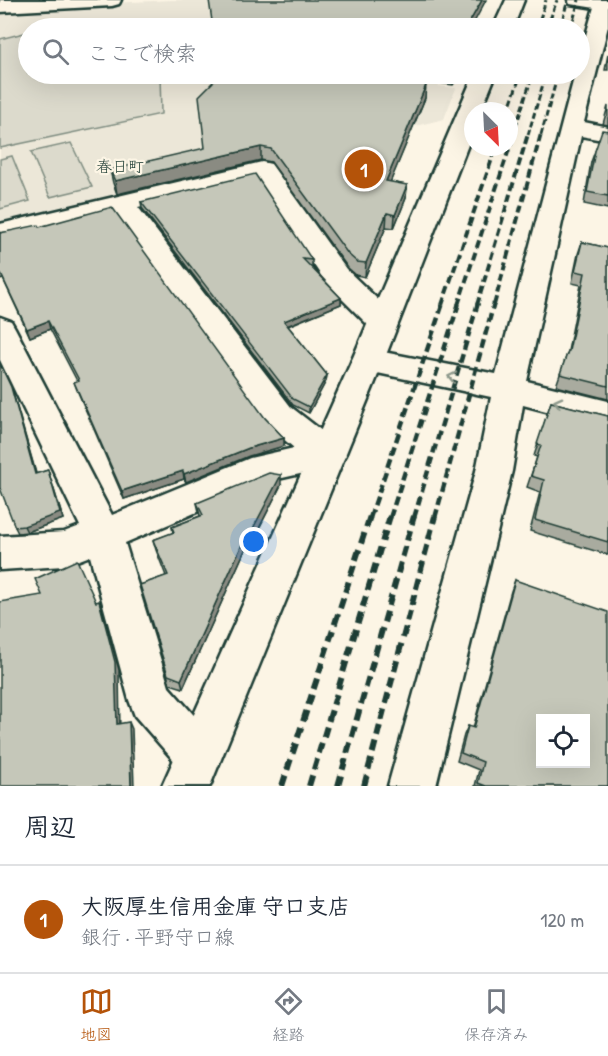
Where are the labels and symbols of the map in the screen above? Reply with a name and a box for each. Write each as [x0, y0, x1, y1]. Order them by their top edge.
north arrow [464, 102, 518, 156]
pin: 1 [344, 146, 384, 192]
district label: 春日町 [96, 155, 144, 177]
one-way arrow [447, 371, 457, 384]
one-way arrow [554, 396, 564, 409]
your location [239, 527, 268, 556]

